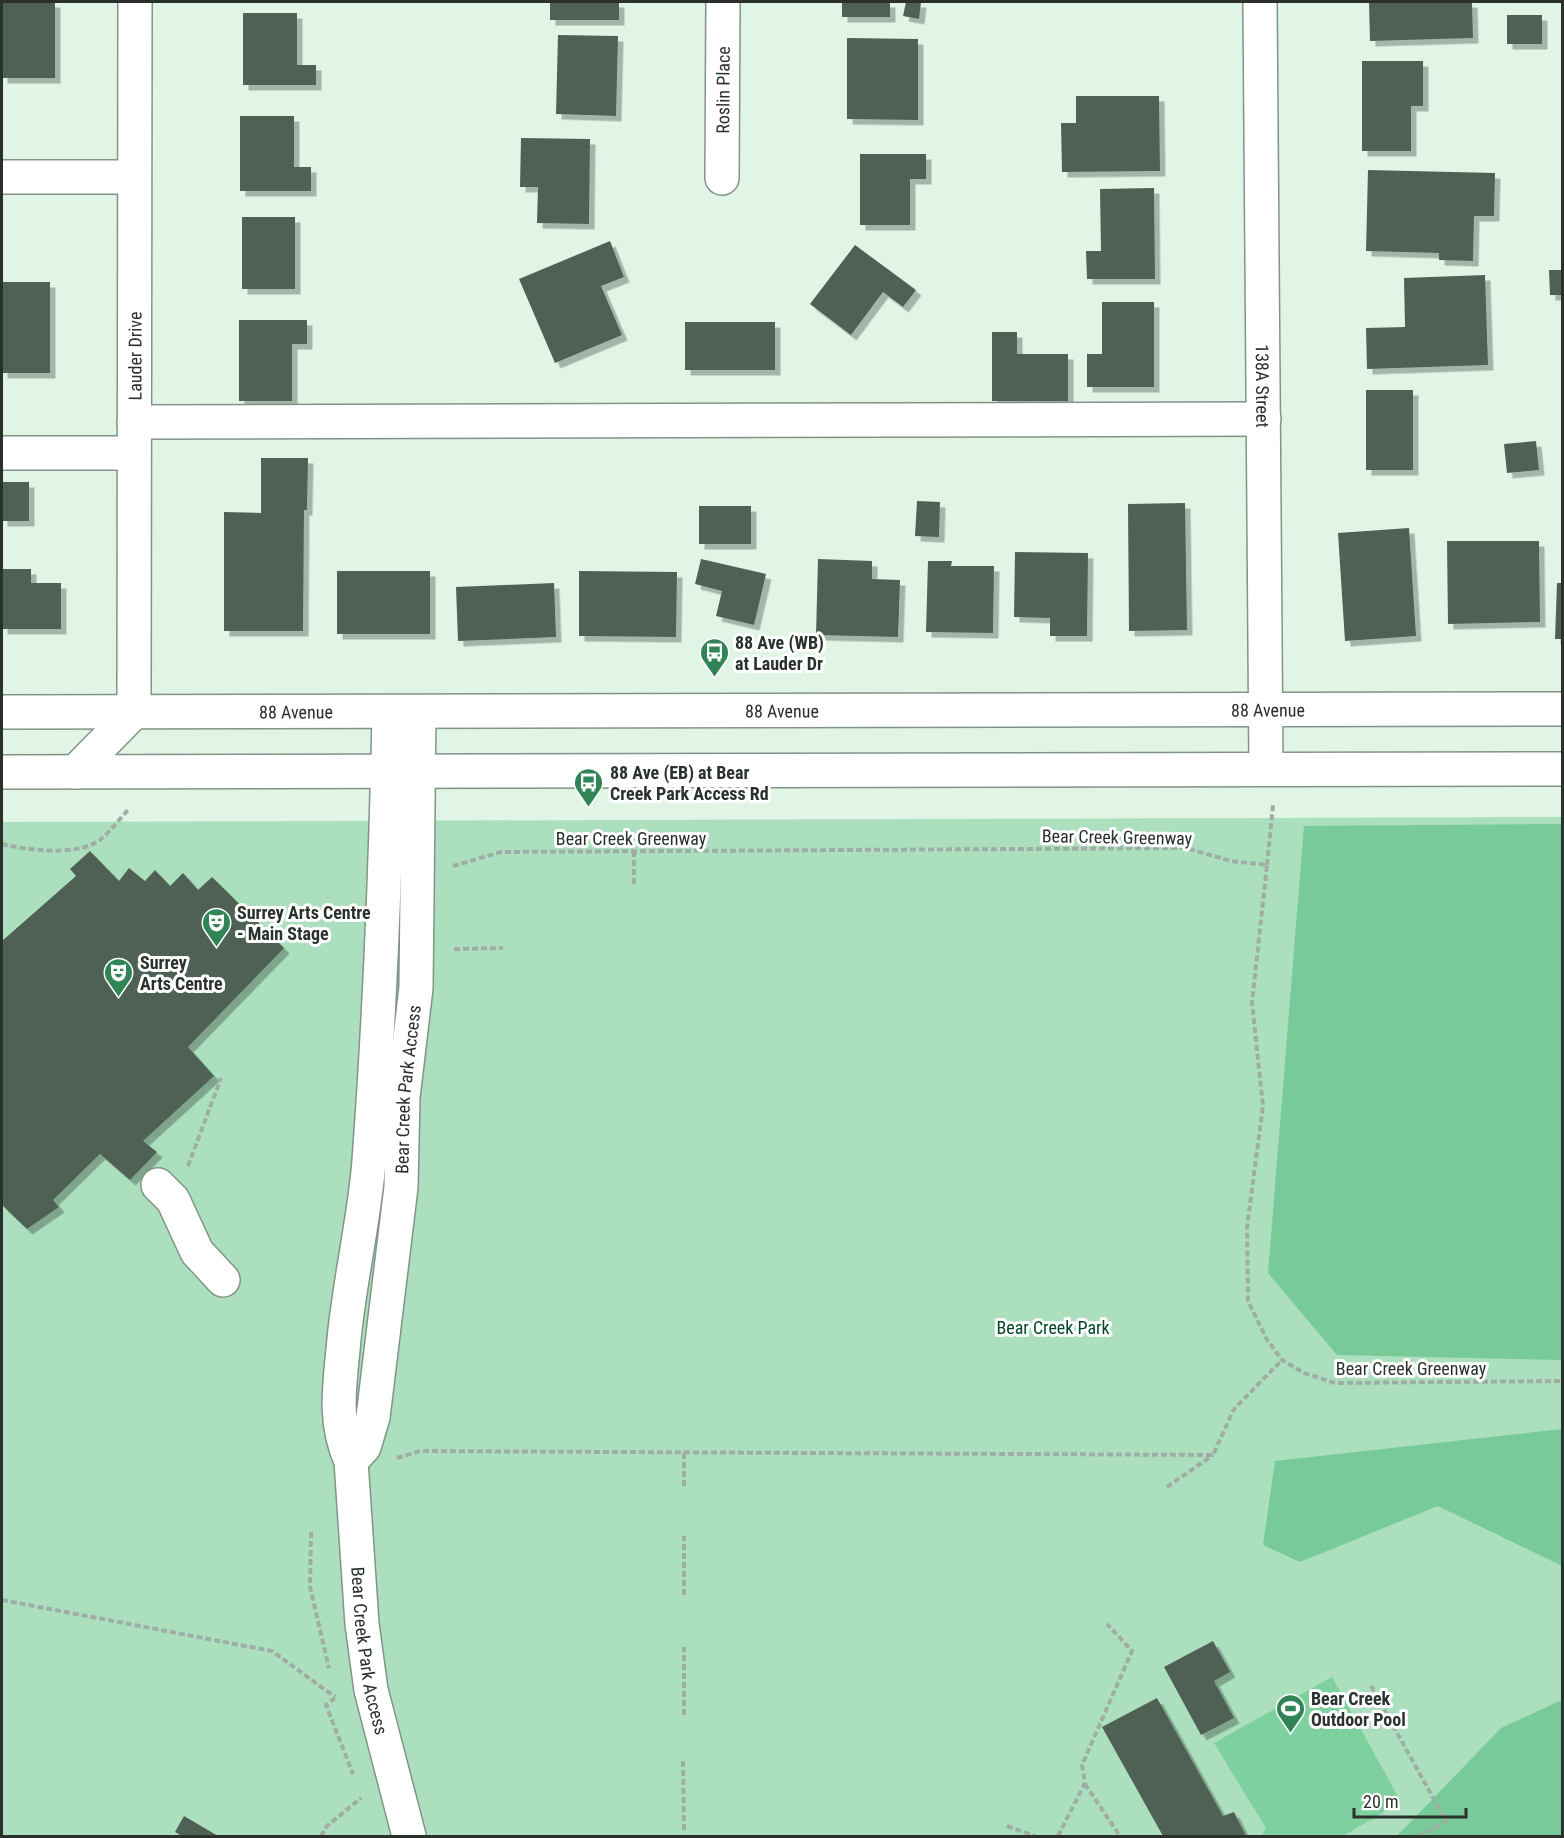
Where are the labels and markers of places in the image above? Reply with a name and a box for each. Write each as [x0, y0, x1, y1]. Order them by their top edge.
place label: 88 Ave (WB) at Lauder Dr [735, 632, 824, 674]
bus stop icon: 88 Ave (WB) at Lauder Dr [698, 636, 730, 678]
place label: 88 Ave (EB) at Bear Creek Park Access Rd [610, 762, 769, 804]
bus stop icon: 88 Ave (EB) at Bear Creek Park Access Rd [573, 766, 605, 808]
place label: Surrey Arts Centre - Main Stage [237, 902, 371, 944]
theatre icon: Surrey Arts Centre - Main Stage [200, 906, 232, 948]
place label: Surrey Arts Centre [140, 952, 223, 994]
theatre icon: Surrey Arts Centre [103, 956, 135, 998]
place label: Bear Creek Outdoor Pool [1311, 1688, 1406, 1730]
sports icon: Bear Creek Outdoor Pool [1274, 1692, 1306, 1734]

